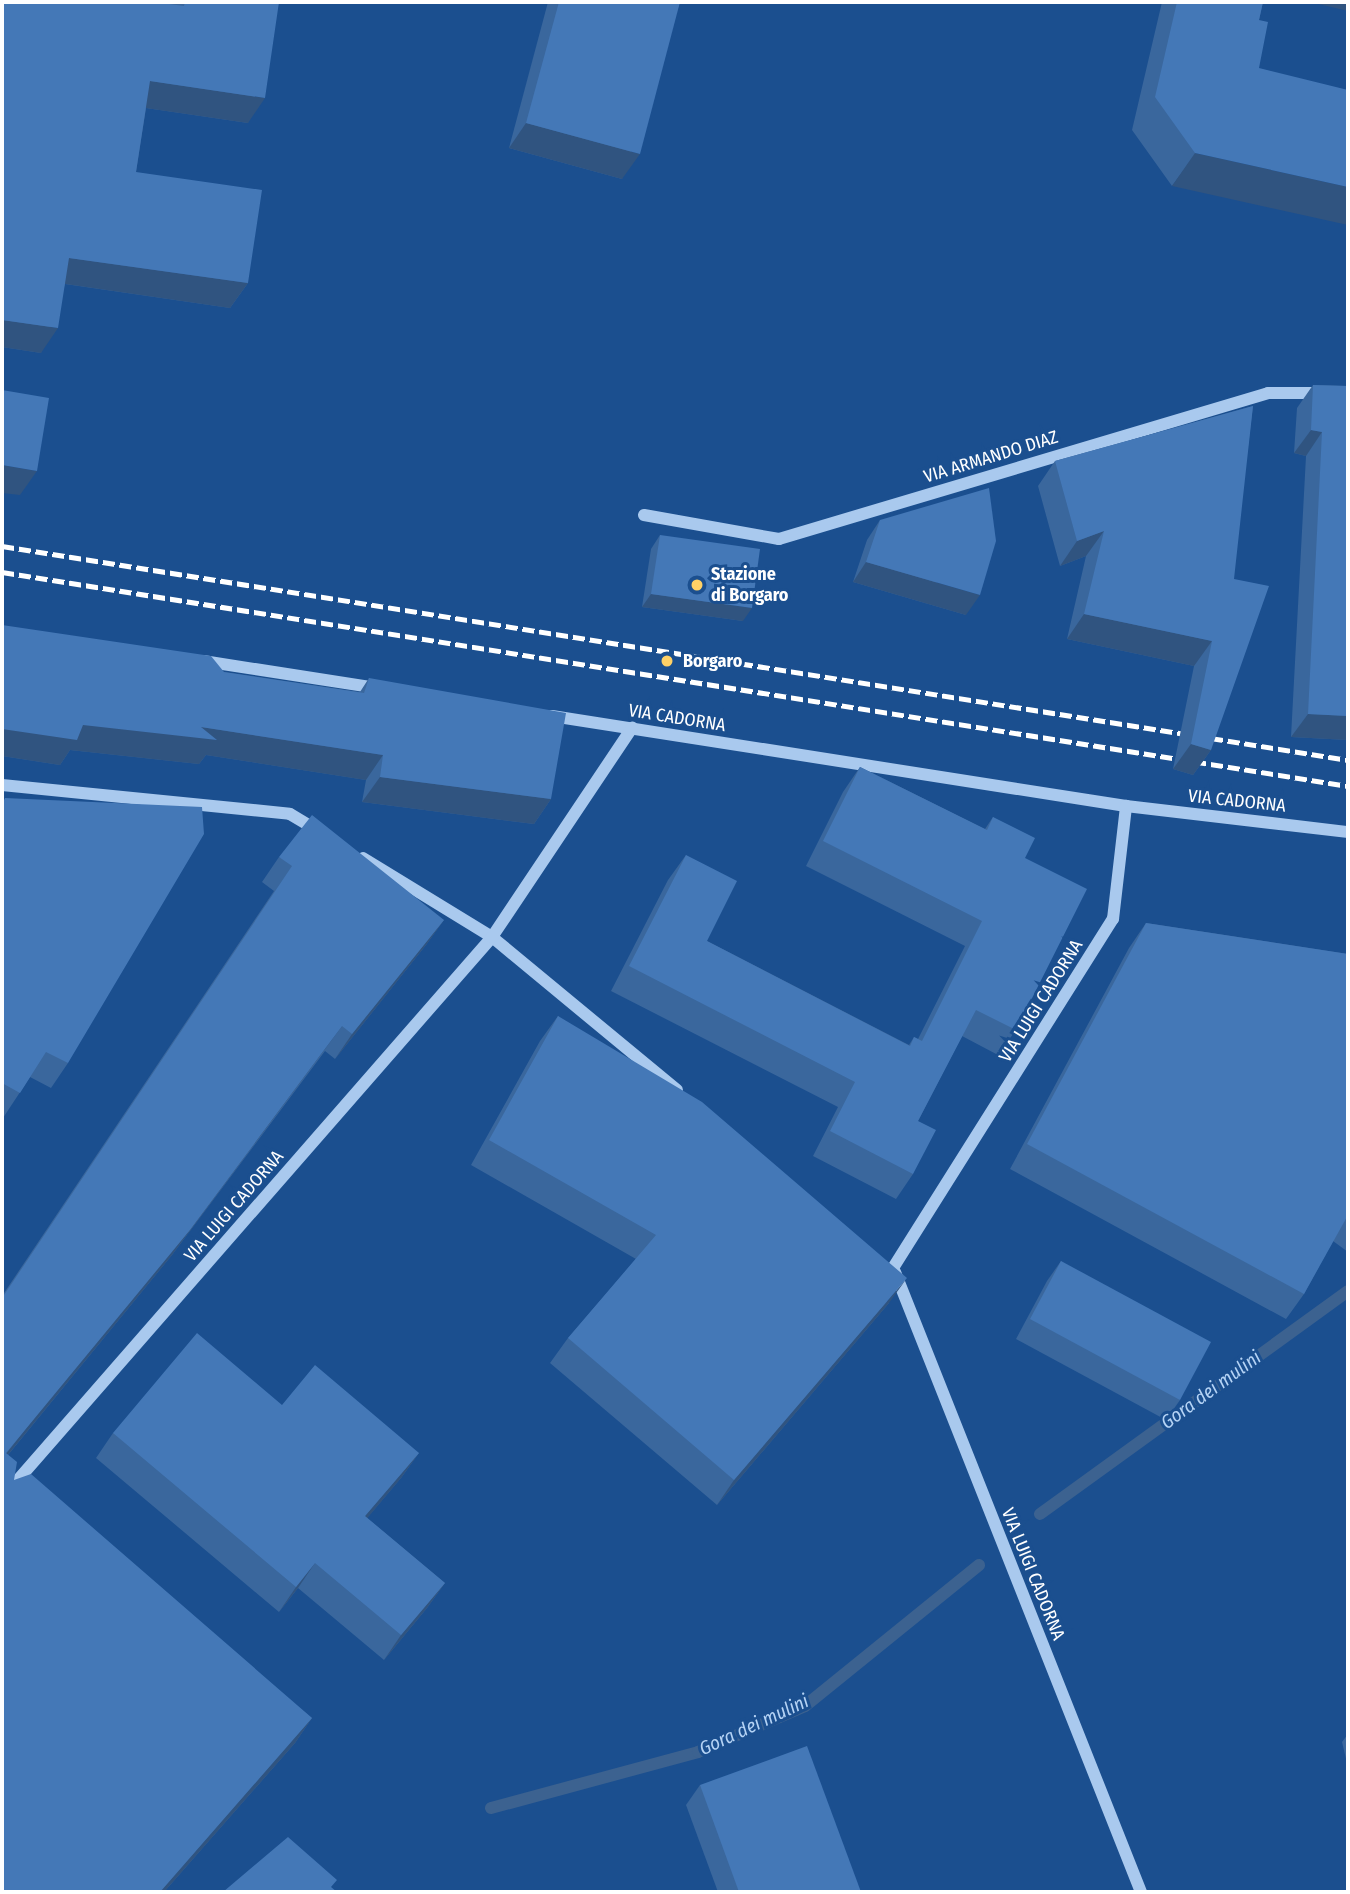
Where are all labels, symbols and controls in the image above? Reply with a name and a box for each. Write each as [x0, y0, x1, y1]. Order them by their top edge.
street label: VIA ARMANDO DIAZ [921, 426, 1061, 488]
place label: Stazione di Borgaro [711, 564, 788, 606]
marker: Stazione di Borgaro [689, 577, 705, 593]
place label: Borgaro [683, 650, 742, 672]
marker: Borgaro [657, 651, 677, 671]
street label: VIA CADORNA [627, 700, 727, 736]
street label: VIA CADORNA [1187, 785, 1287, 817]
street label: VIA LUIGI CADORNA [995, 936, 1087, 1066]
street label: VIA LUIGI CADORNA [180, 1146, 288, 1266]
water label: Gora dei mulini [1157, 1346, 1265, 1434]
street label: VIA LUIGI CADORNA [997, 1505, 1069, 1643]
water label: Gora dei mulini [696, 1690, 812, 1760]

